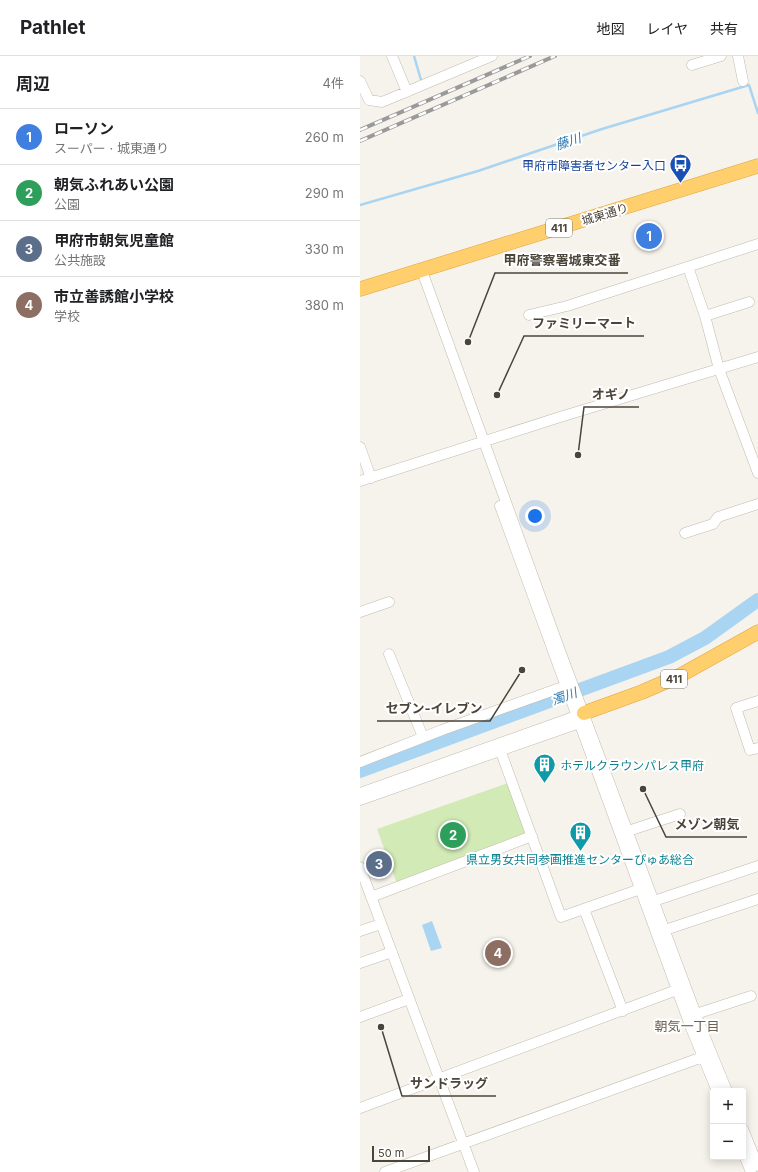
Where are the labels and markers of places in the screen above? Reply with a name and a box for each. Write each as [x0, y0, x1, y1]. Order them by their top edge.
bus stop icon: 甲府市障害者センター入口 [668, 152, 694, 185]
place label: 甲府市障害者センター入口 [522, 158, 666, 173]
pin: 1 [636, 221, 662, 251]
callout: 甲府警察署城東交番 [495, 248, 628, 273]
callout: ファミリーマート [524, 311, 644, 336]
callout: オギノ [584, 382, 639, 407]
callout: セブン-イレブン [377, 696, 490, 721]
building icon: ホテルクラウンパレス甲府 [531, 752, 557, 785]
place label: ホテルクラウンパレス甲府 [560, 758, 704, 773]
callout: メゾン朝気 [666, 812, 747, 837]
building icon: 県立男女共同参画推進センターぴゅあ総合 [567, 819, 593, 852]
pin: 2 [440, 820, 466, 850]
pin: 3 [366, 849, 392, 879]
place label: 県立男女共同参画推進センターぴゅあ総合 [466, 852, 694, 867]
pin: 4 [485, 938, 511, 968]
callout: サンドラッグ [402, 1071, 496, 1096]

